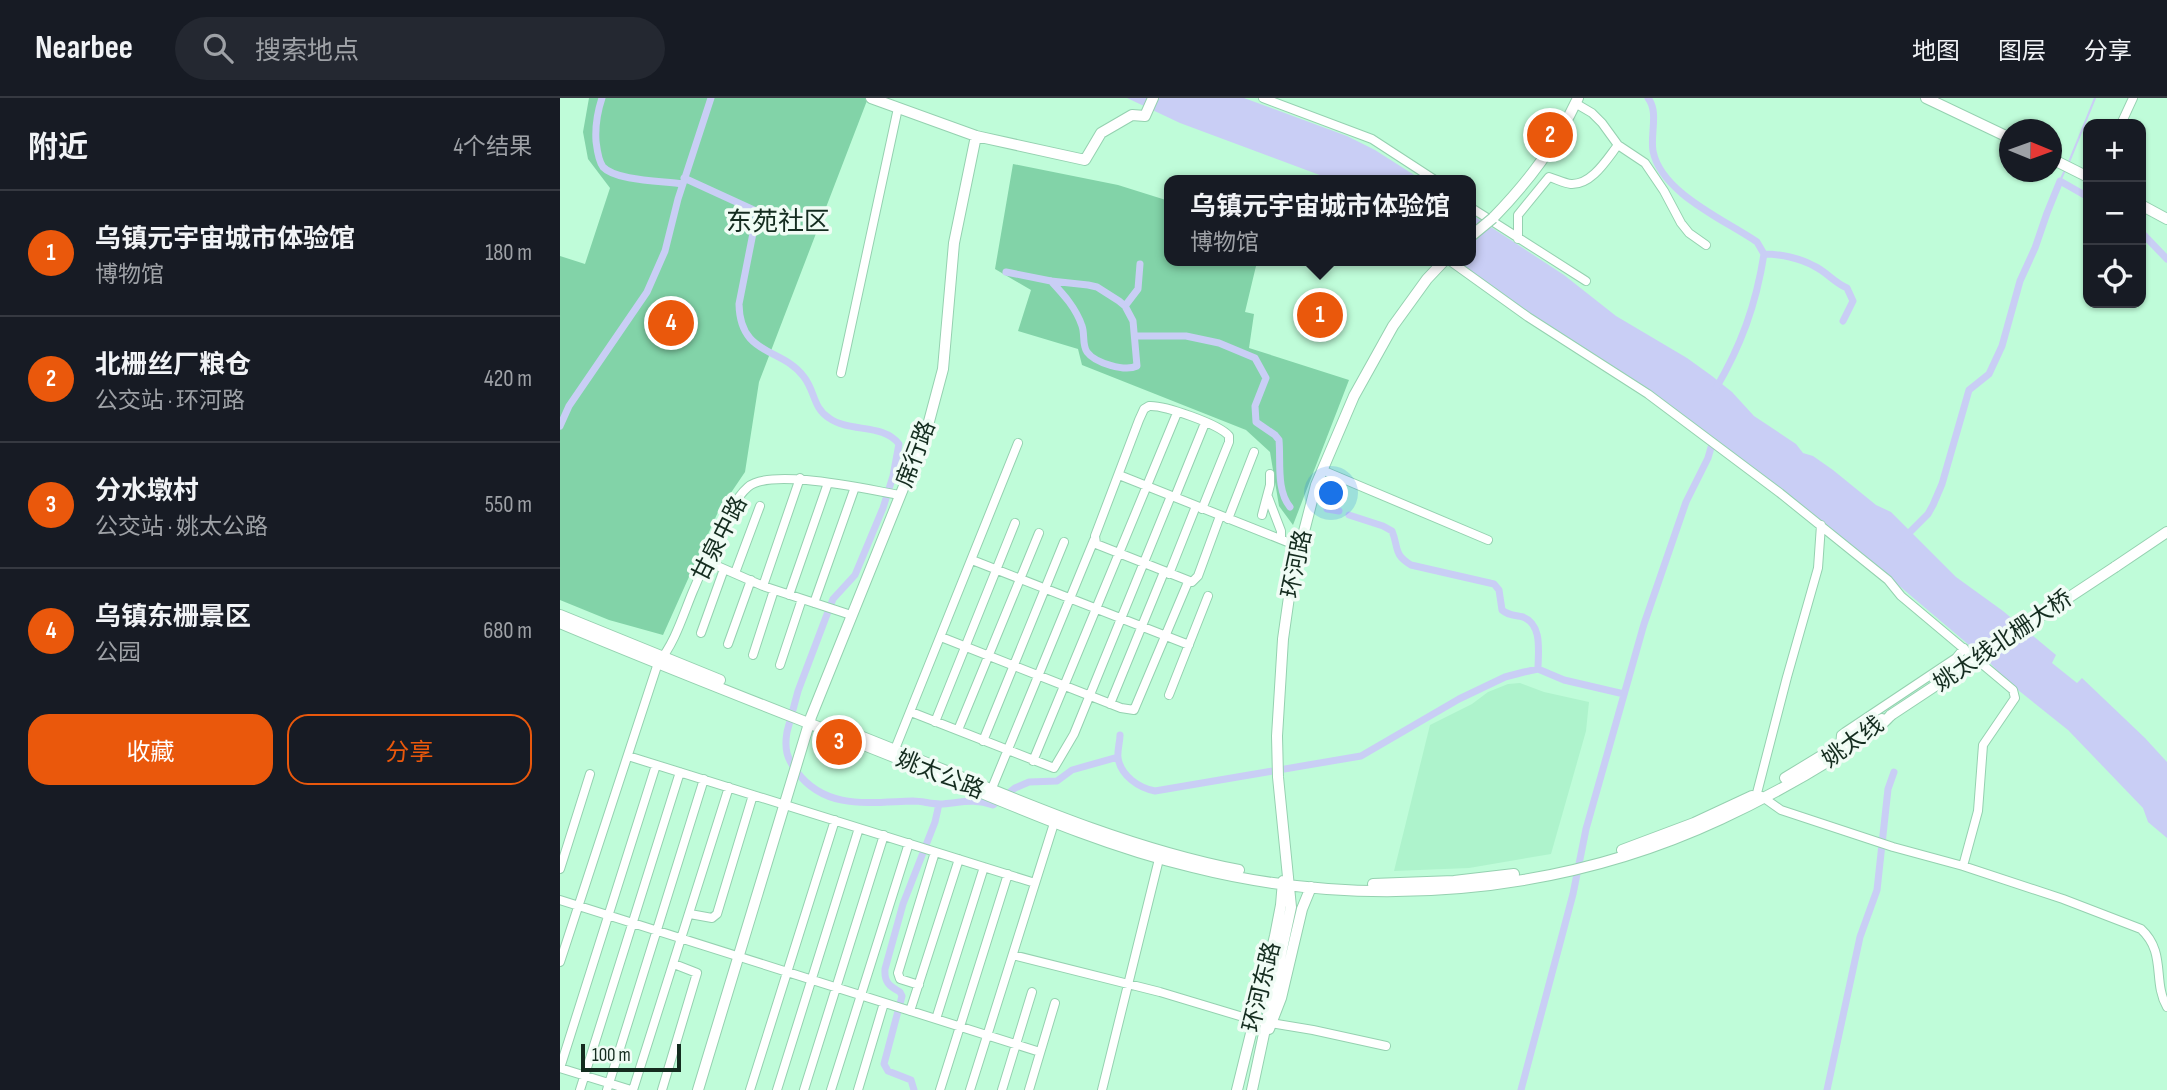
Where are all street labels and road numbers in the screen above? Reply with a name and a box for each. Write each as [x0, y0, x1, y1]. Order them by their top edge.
street label: 席行路 [891, 417, 941, 491]
street label: 甘泉中路 [687, 492, 753, 586]
street label: 环河路 [1276, 527, 1318, 601]
street label: 姚太线北栅大桥 [1928, 584, 2078, 698]
street label: 姚太线 [1817, 710, 1889, 774]
street label: 姚太公路 [892, 745, 988, 805]
street label: 环河东路 [1237, 939, 1287, 1035]

